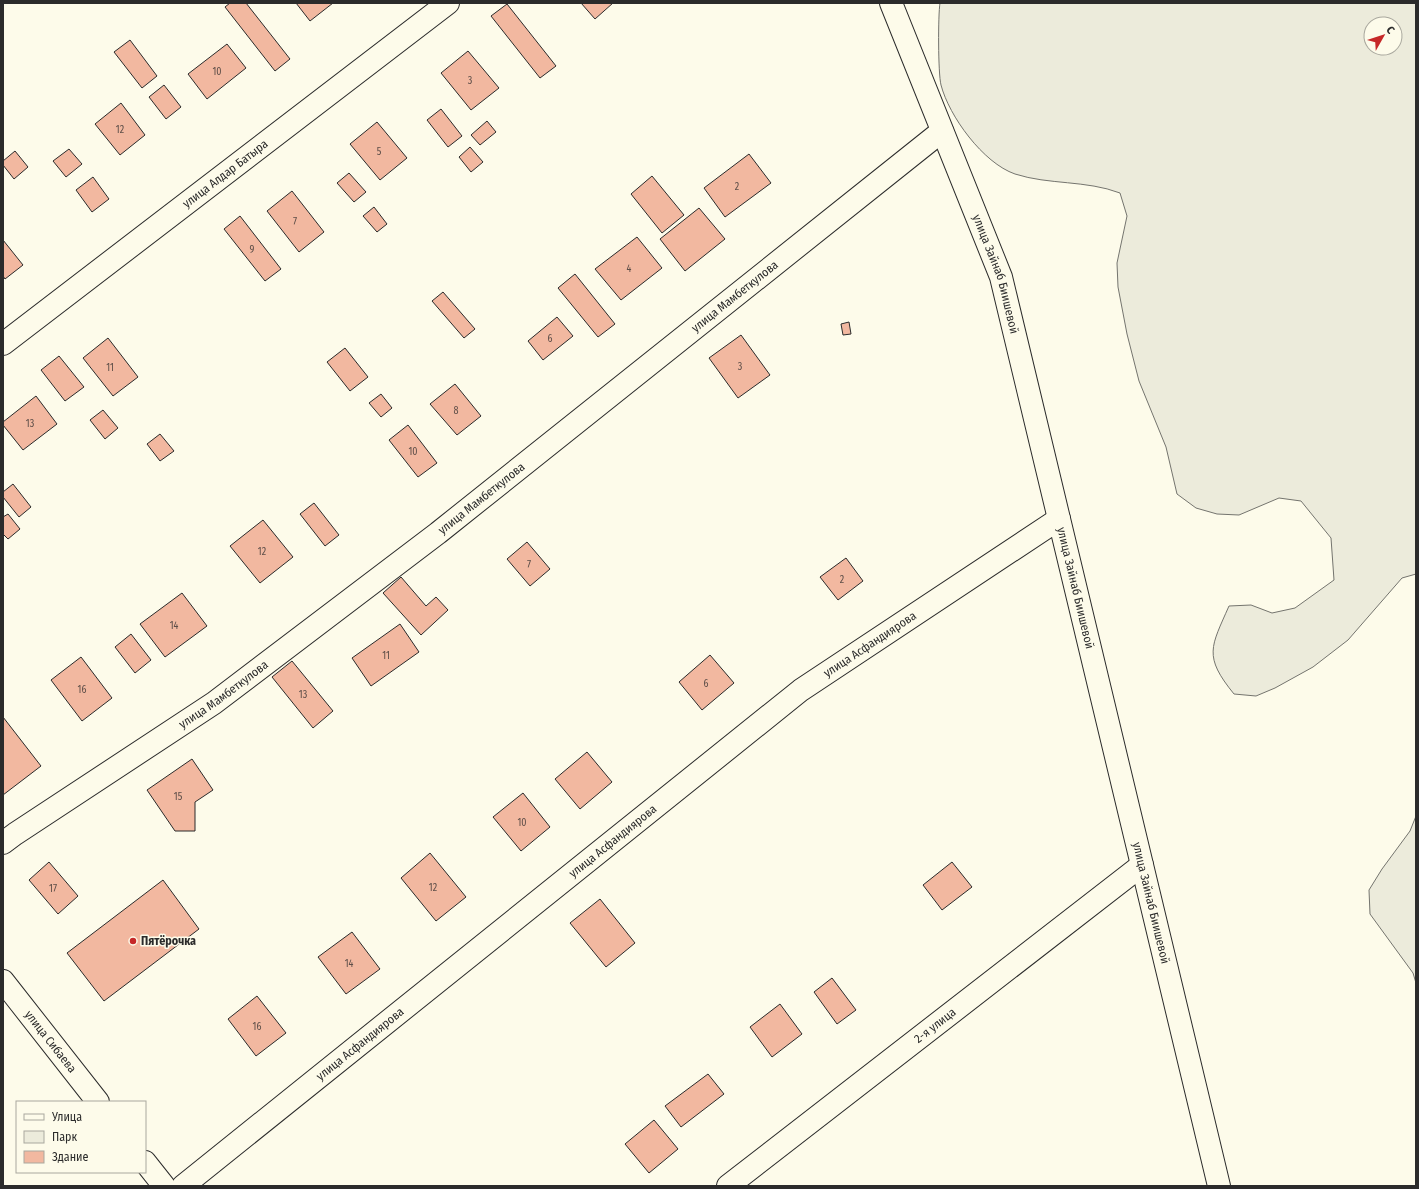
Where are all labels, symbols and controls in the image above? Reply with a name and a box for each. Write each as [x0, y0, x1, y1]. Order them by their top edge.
north arrow [1363, 16, 1403, 56]
text: С [1384, 24, 1397, 37]
house number: 10 [212, 66, 222, 78]
house number: 3 [468, 75, 473, 87]
house number: 12 [116, 124, 125, 136]
street label: улица Алдар Батыра [180, 137, 271, 211]
house number: 5 [377, 146, 382, 158]
house number: 2 [735, 181, 740, 193]
street label: улица Зайнаб Биишевой [970, 213, 1021, 335]
house number: 7 [293, 216, 297, 228]
house number: 9 [250, 244, 255, 256]
street label: улица Мамбеткулова [689, 258, 781, 335]
house number: 4 [627, 263, 632, 275]
house number: 6 [548, 333, 553, 345]
house number: 3 [738, 361, 743, 373]
house number: 11 [106, 362, 114, 374]
house number: 8 [454, 405, 459, 417]
house number: 13 [26, 418, 35, 430]
house number: 10 [408, 446, 418, 458]
street label: улица Мамбеткулова [435, 460, 528, 537]
street label: улица Зайнаб Биишевой [1054, 526, 1097, 650]
house number: 12 [258, 546, 267, 558]
house number: 7 [527, 559, 531, 571]
house number: 2 [840, 574, 845, 586]
street label: улица Асфандиярова [821, 609, 919, 680]
house number: 14 [170, 620, 179, 632]
house number: 11 [382, 650, 390, 662]
street label: улица Мамбеткулова [176, 657, 271, 731]
house number: 6 [704, 678, 709, 690]
house number: 16 [78, 684, 86, 696]
house number: 13 [299, 689, 308, 701]
house number: 15 [174, 791, 183, 803]
street label: улица Асфандиярова [566, 802, 659, 880]
house number: 10 [517, 817, 527, 829]
street label: улица Зайнаб Биишевой [1130, 841, 1172, 965]
house number: 12 [429, 882, 438, 894]
house number: 17 [49, 883, 57, 895]
place label: Пятёрочка [141, 934, 196, 948]
marker: Пятёрочка [128, 936, 138, 946]
house number: 14 [345, 958, 354, 970]
street label: улица Асфандиярова [313, 1005, 407, 1083]
street label: 2-я улица [912, 1005, 959, 1046]
street label: улица Сибаева [22, 1008, 79, 1075]
house number: 16 [253, 1021, 261, 1033]
legend [16, 1101, 146, 1173]
text: Улица [51, 1110, 82, 1124]
text: Парк [52, 1130, 78, 1144]
text: Здание [52, 1150, 88, 1164]

